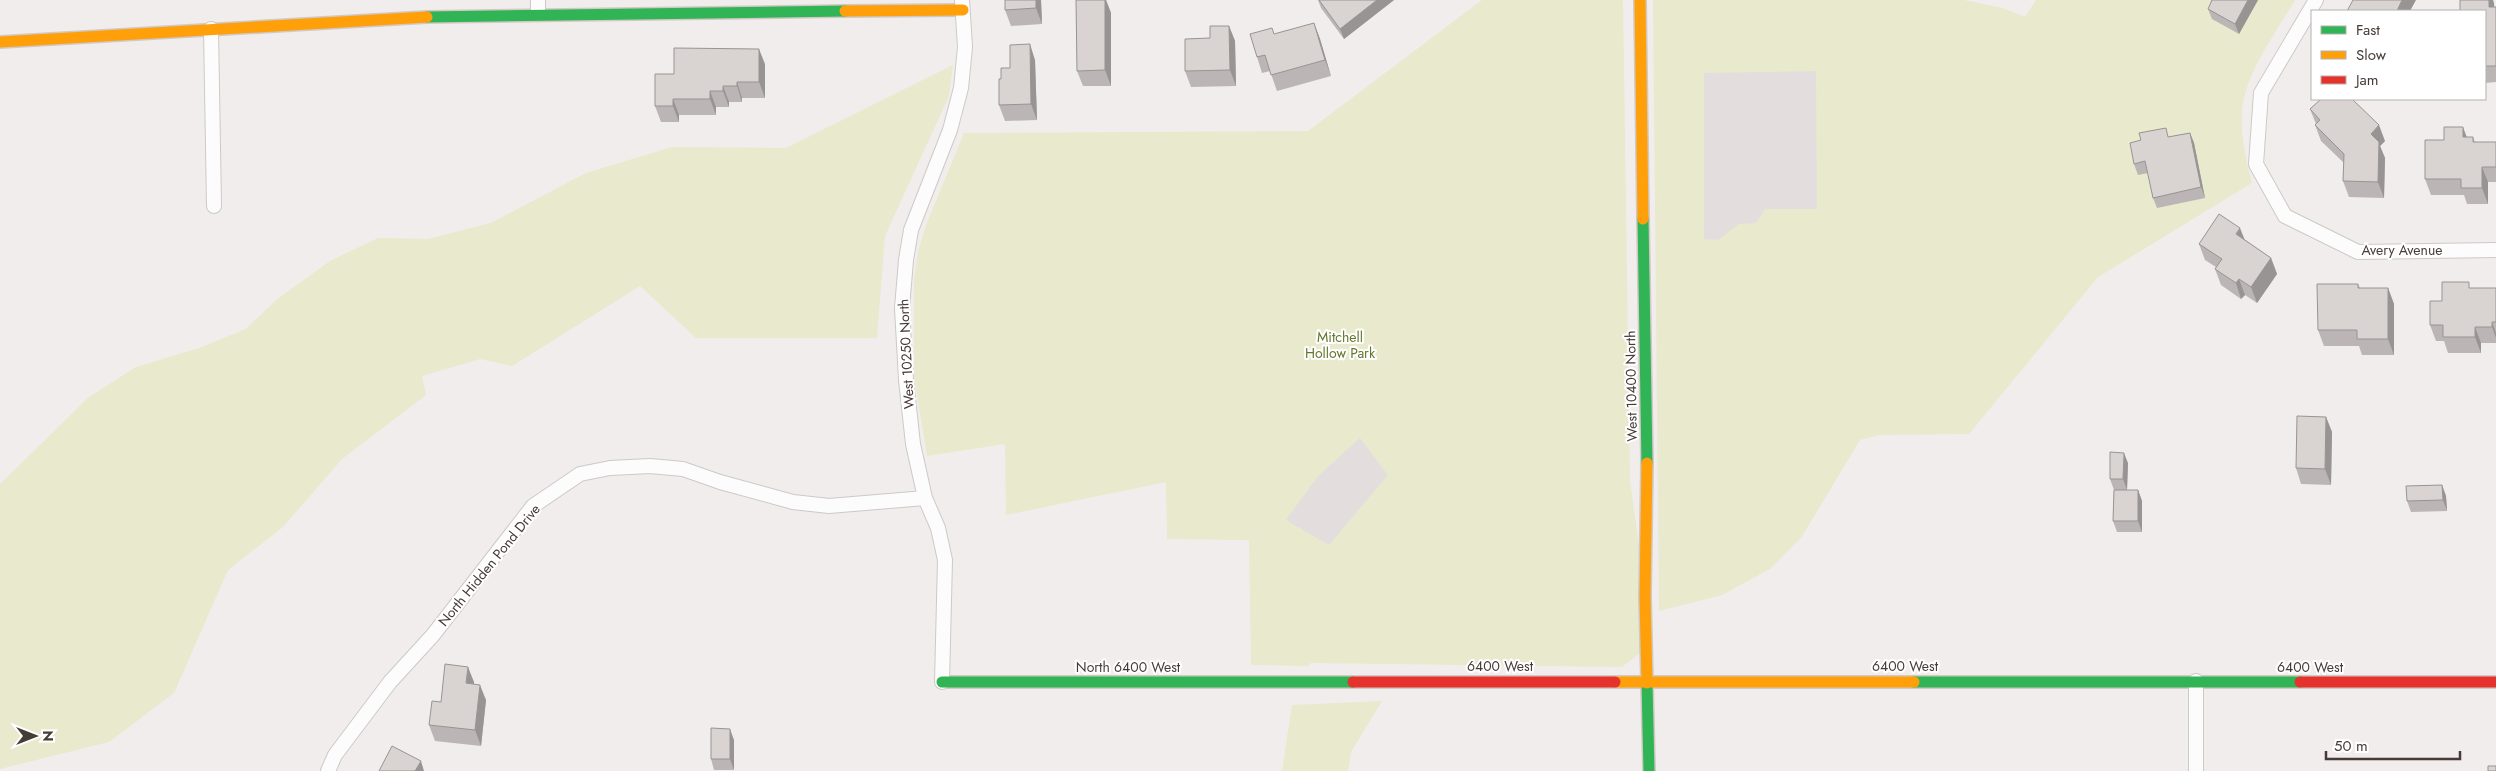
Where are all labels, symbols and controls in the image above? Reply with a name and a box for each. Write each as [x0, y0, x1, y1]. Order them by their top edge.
legend [2311, 10, 2486, 100]
text: Fast [2356, 19, 2380, 41]
text: Slow [2356, 44, 2387, 66]
text: Jam [2354, 69, 2379, 91]
street label: Avery Avenue [2362, 240, 2442, 260]
street label: West 10250 North [893, 298, 919, 410]
park label: Mitchell Hollow Park [1305, 327, 1376, 363]
street label: West 10400 North [1620, 330, 1642, 442]
street label: North Hidden Pond Drive [433, 500, 545, 630]
street label: 6400 West [1467, 656, 1534, 676]
street label: 6400 West [1872, 656, 1939, 676]
street label: North 6400 West [1076, 657, 1181, 677]
street label: 6400 West [2277, 657, 2344, 677]
north arrow [10, 711, 60, 761]
scale bar [2326, 728, 2460, 760]
text: N [38, 730, 58, 742]
text: 50 m [2334, 735, 2368, 757]

